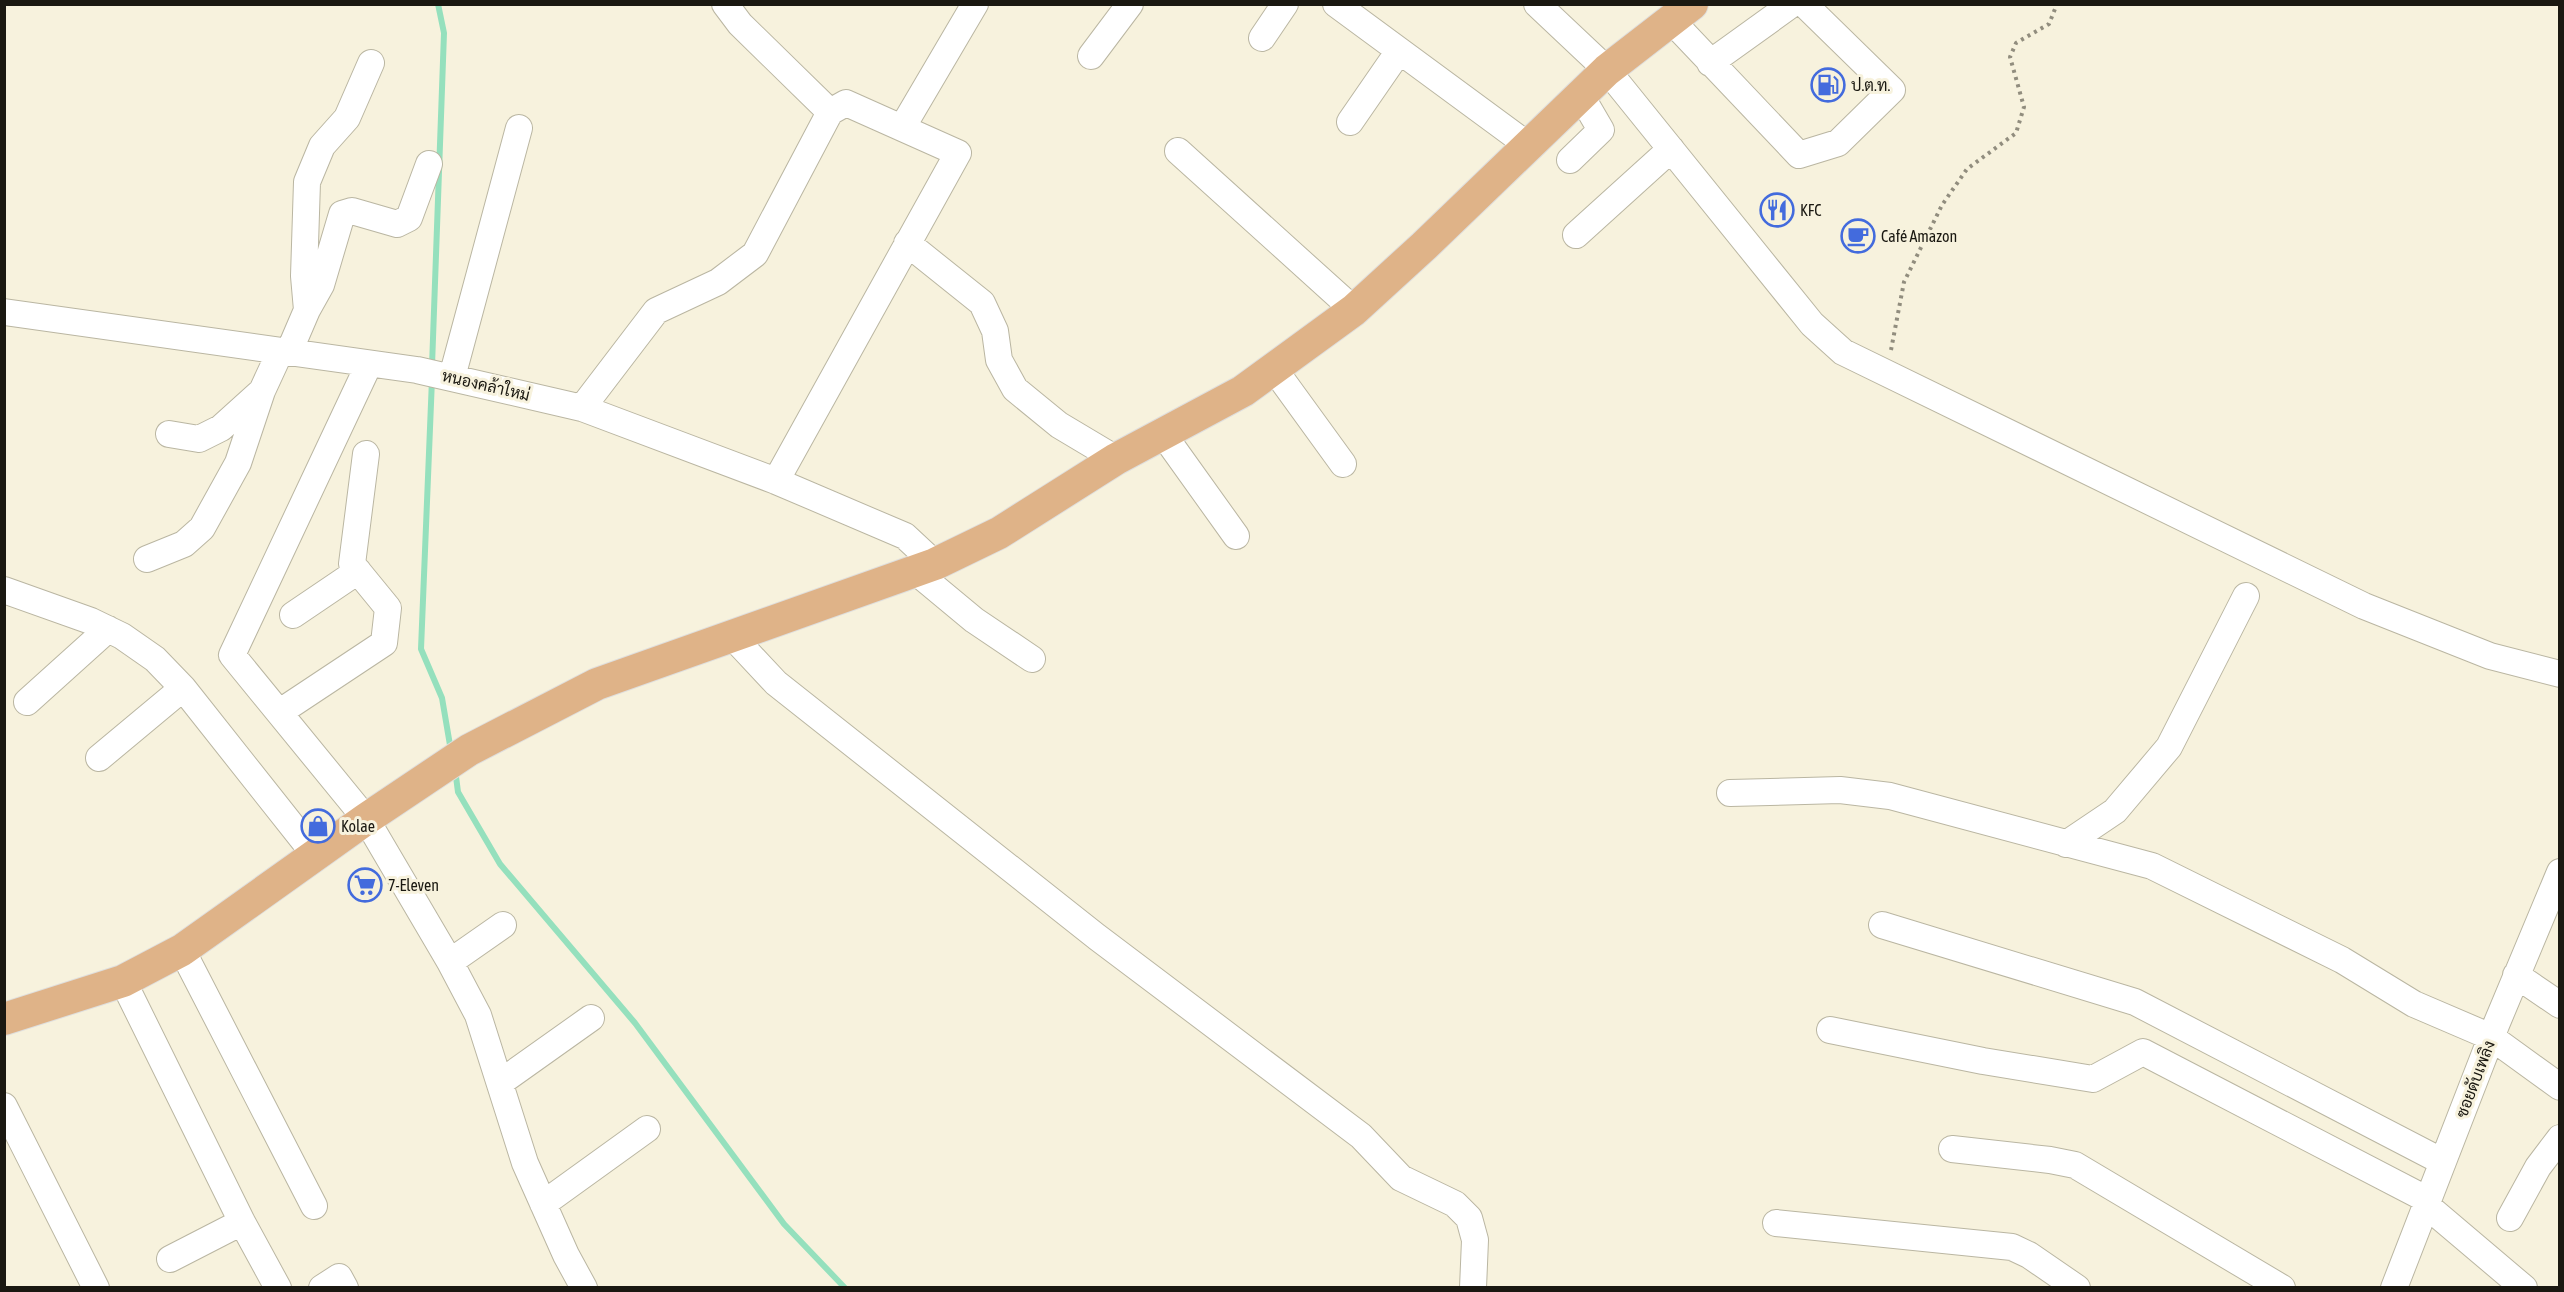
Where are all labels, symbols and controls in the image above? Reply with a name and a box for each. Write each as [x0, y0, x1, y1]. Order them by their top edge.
fuel station icon: ป.ต.ท. [1810, 67, 1846, 103]
place label: ป.ต.ท. [1851, 76, 1890, 94]
restaurant icon: KFC [1759, 192, 1795, 228]
place label: KFC [1800, 201, 1822, 219]
cafe icon: Café Amazon [1840, 218, 1876, 254]
place label: Café Amazon [1881, 227, 1957, 245]
street label: หนองคล้าใหม่ [440, 364, 532, 404]
shop icon: Kolae [300, 808, 336, 844]
place label: Kolae [341, 817, 375, 835]
supermarket icon: 7-Eleven [347, 867, 383, 903]
place label: 7-Eleven [388, 876, 439, 894]
street label: ซอยดับเพลิง [2451, 1038, 2498, 1120]

